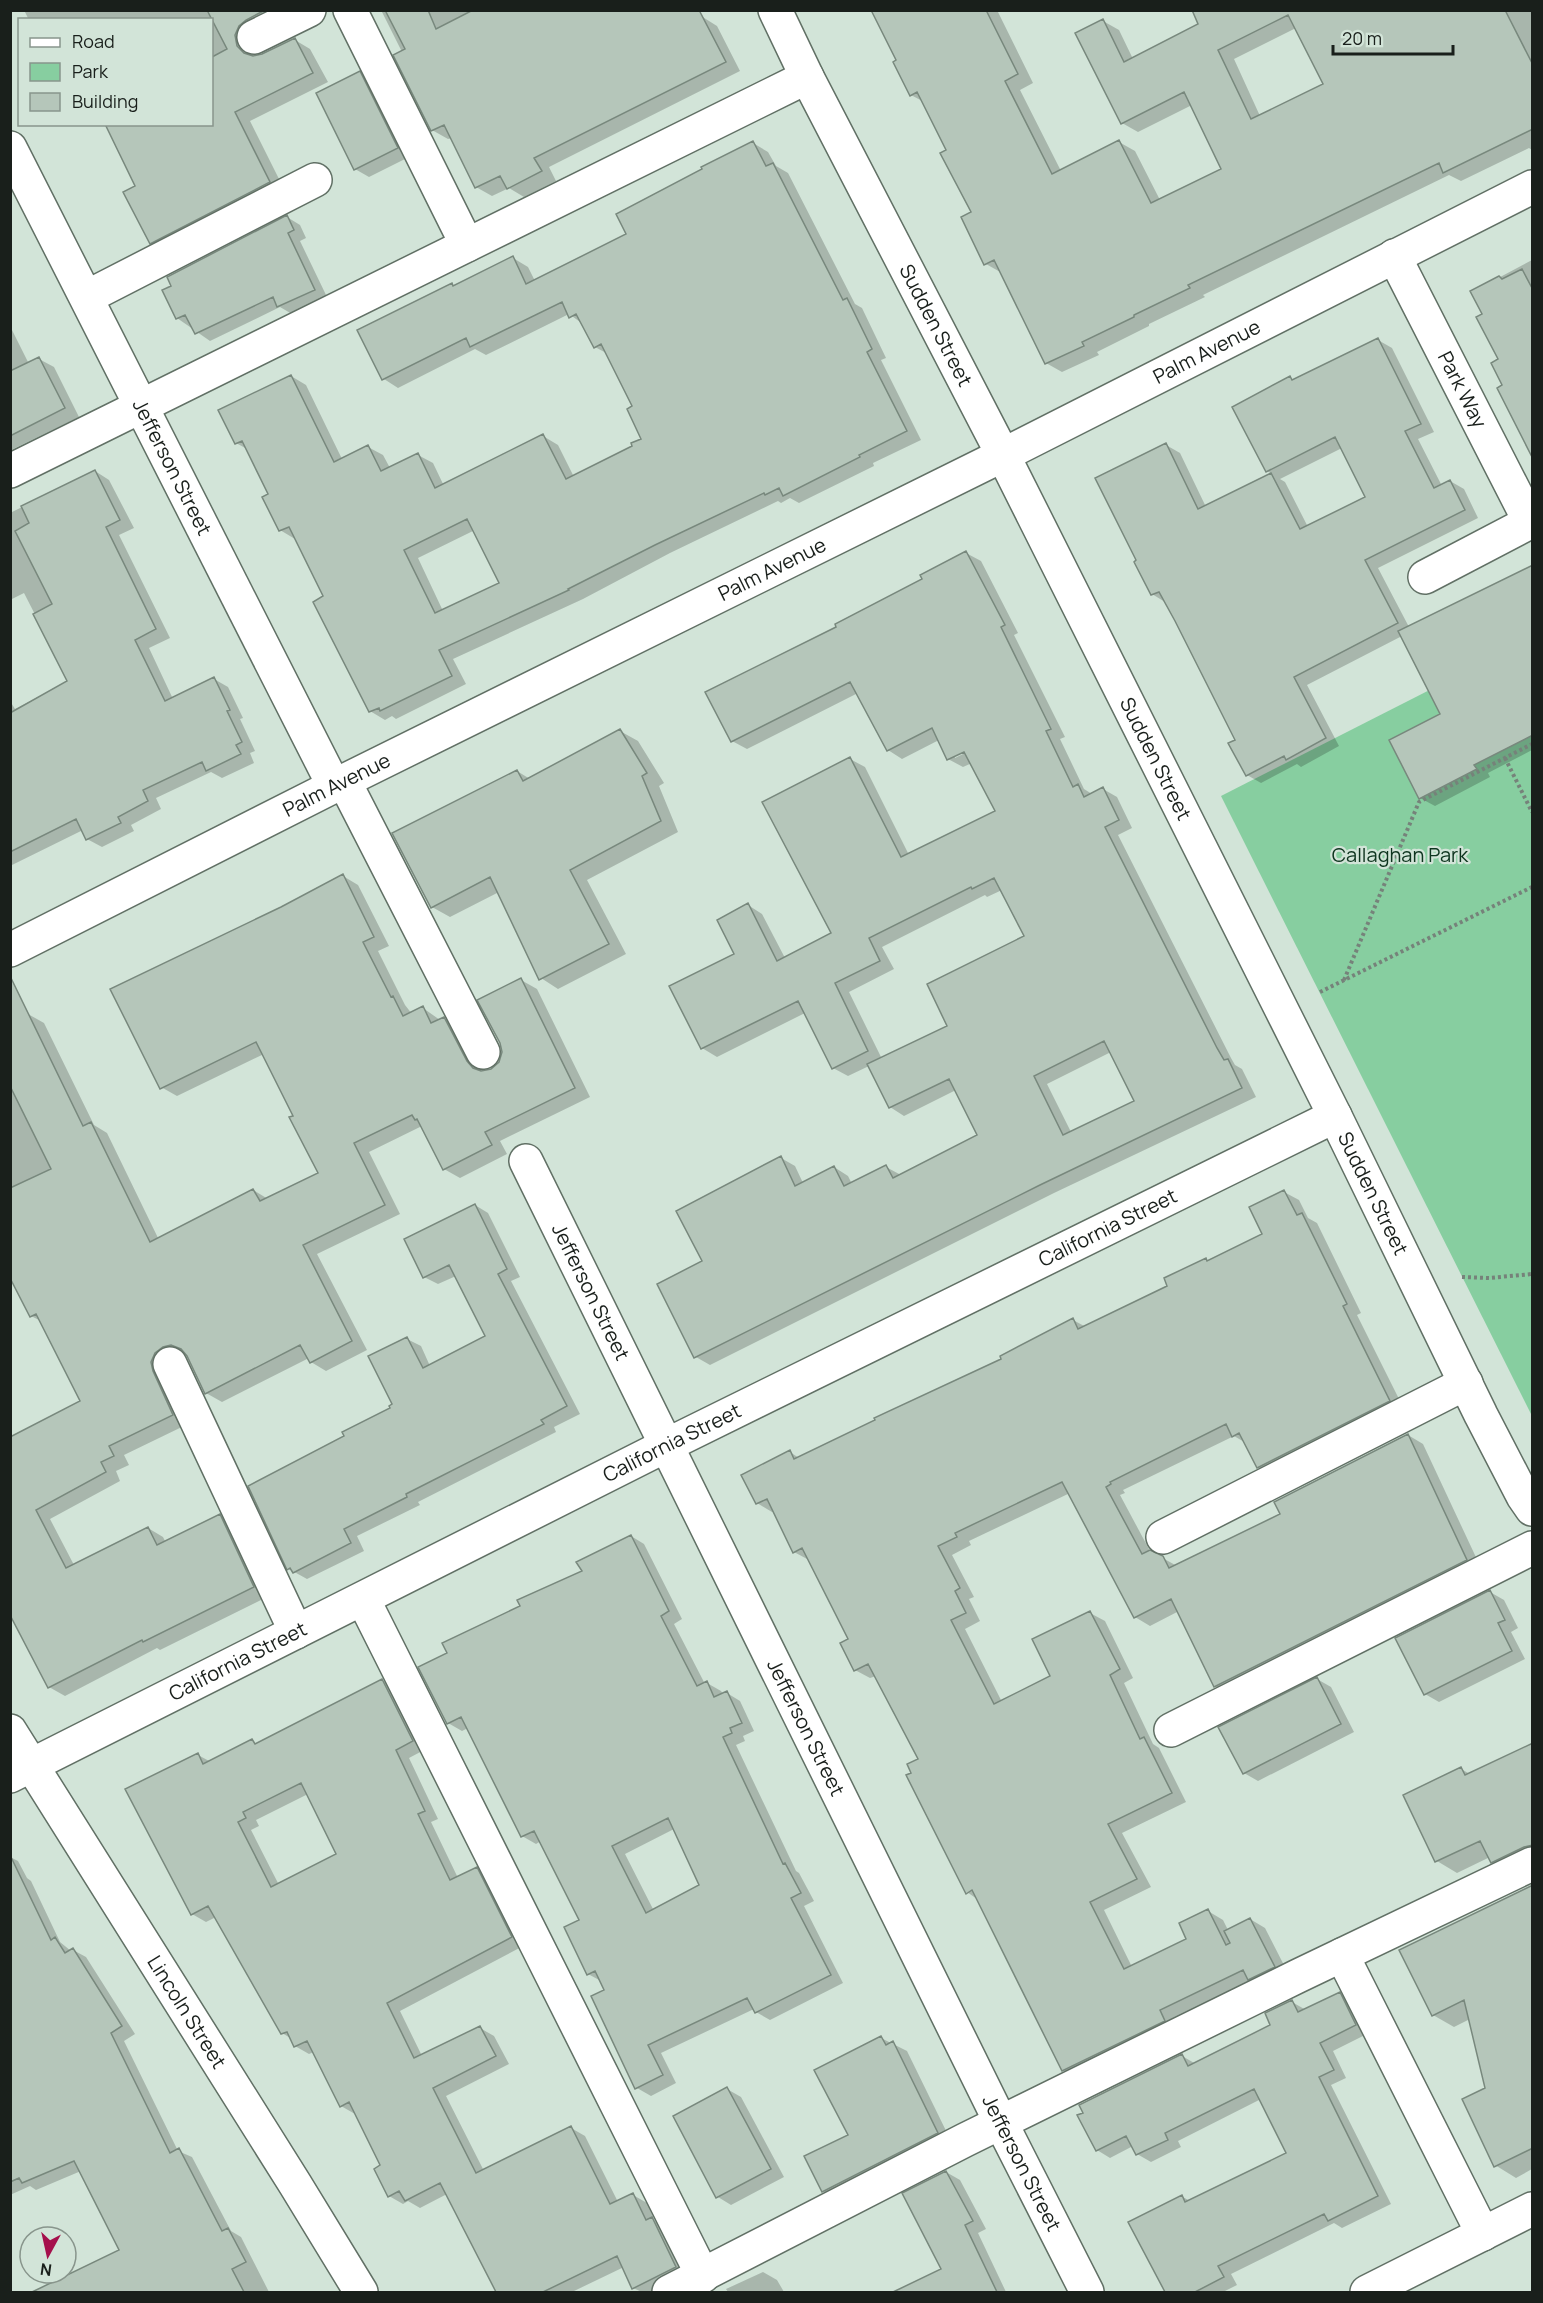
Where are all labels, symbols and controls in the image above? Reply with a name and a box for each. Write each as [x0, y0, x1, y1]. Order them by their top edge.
legend [18, 18, 213, 126]
scale bar [1333, 18, 1453, 56]
text: 20 m [1342, 26, 1382, 50]
text: Road [72, 29, 115, 53]
text: Park [72, 59, 109, 83]
text: Building [72, 89, 138, 113]
street label: Sudden Street [893, 259, 979, 391]
street label: Palm Avenue [1148, 313, 1265, 390]
street label: Park Way [1432, 346, 1494, 433]
street label: Jefferson Street [127, 394, 218, 540]
street label: Palm Avenue [714, 531, 830, 607]
street label: Sudden Street [1114, 693, 1198, 825]
street label: Palm Avenue [278, 746, 395, 823]
park label: Callaghan Park [1332, 841, 1469, 868]
street label: Sudden Street [1332, 1127, 1415, 1259]
street label: California Street [1034, 1182, 1181, 1273]
street label: Jefferson Street [546, 1219, 636, 1365]
street label: California Street [598, 1397, 745, 1488]
street label: California Street [164, 1615, 311, 1707]
street label: Jefferson Street [761, 1655, 851, 1800]
street label: Lincoln Street [142, 1950, 233, 2073]
street label: Jefferson Street [976, 2090, 1068, 2236]
north arrow [18, 2225, 78, 2285]
text: N [39, 2258, 53, 2282]

